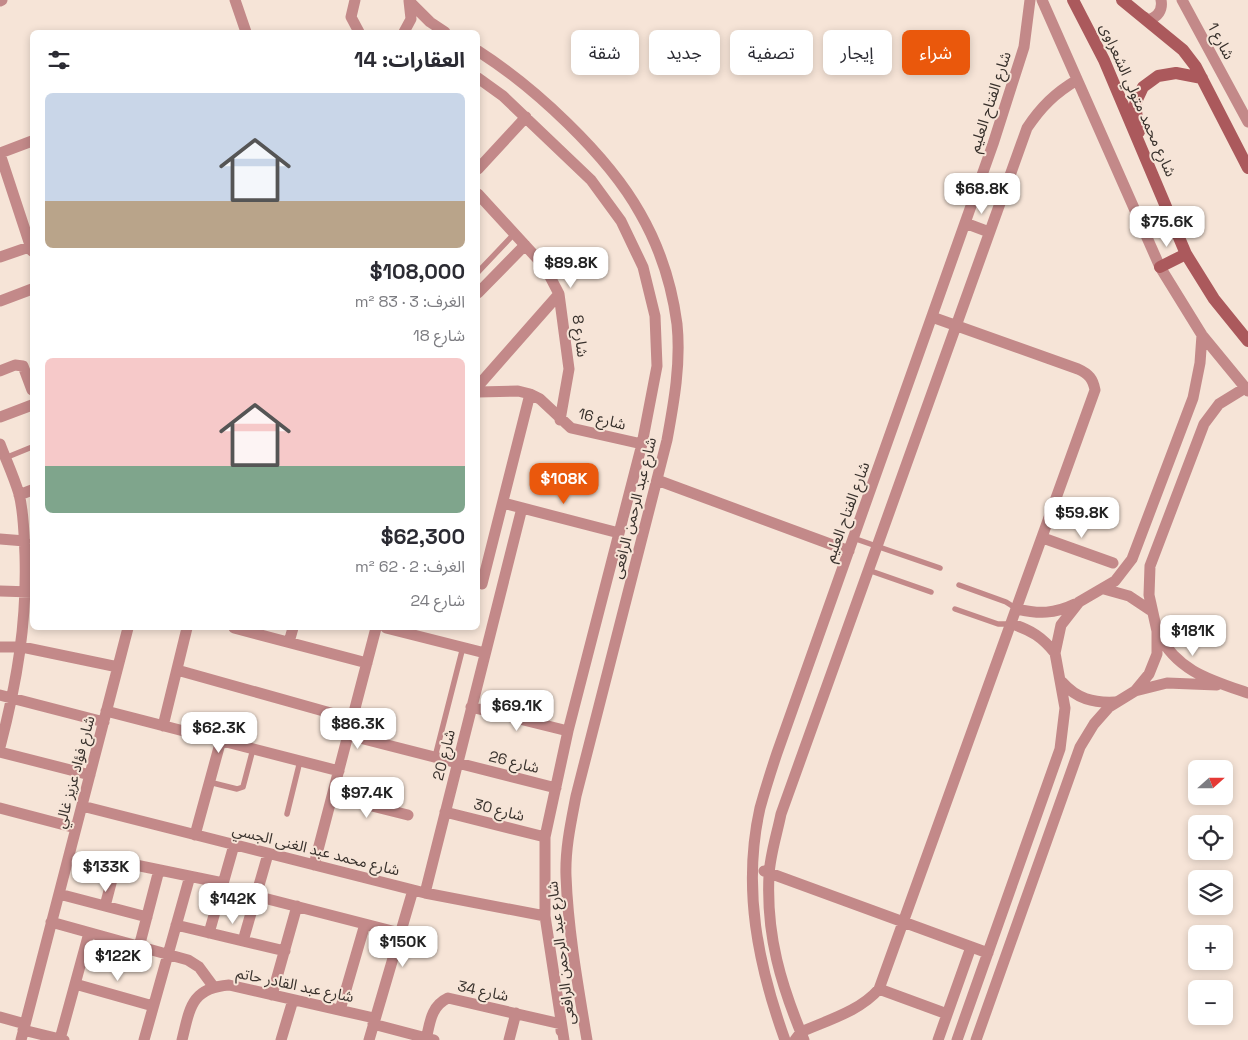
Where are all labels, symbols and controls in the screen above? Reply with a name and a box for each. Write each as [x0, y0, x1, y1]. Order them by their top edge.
street label: شارع 1 [1201, 19, 1239, 64]
street label: شارع محمد متولي الشعراوى [1093, 20, 1181, 181]
chip: شقة [571, 30, 639, 75]
chip: جديد [649, 30, 720, 75]
chip: تصفية [730, 30, 813, 75]
chip: إيجار [823, 30, 892, 75]
chip: شراء [902, 30, 970, 75]
icon: filters [45, 46, 73, 74]
text: العقارات: 14 [354, 46, 465, 73]
street label: شارع الفتاح العليم [964, 49, 1018, 156]
icon: home [210, 125, 300, 215]
pin: $68.8K [941, 172, 1023, 215]
text: $68.8K [955, 178, 1009, 199]
pin: $75.6K [1126, 206, 1208, 248]
text: $75.6K [1141, 211, 1193, 232]
pin: $89.8K [530, 246, 612, 289]
text: $89.8K [544, 252, 598, 273]
text: $108,000 [370, 258, 465, 285]
text: الغرف: 3 · 83 m² [355, 291, 465, 312]
street label: شارع 8 [566, 314, 593, 359]
text: شارع 18 [413, 325, 465, 346]
icon: home [210, 390, 300, 480]
street label: شارع 16 [576, 403, 628, 437]
street label: شارع عبد الرحمن الرافعى [607, 435, 663, 581]
street label: شارع الفتاح العليم [820, 459, 876, 566]
pin: $108K [529, 462, 599, 505]
text: $108K [541, 468, 587, 489]
pin: $59.8K [1041, 496, 1123, 539]
text: $59.8K [1055, 502, 1109, 523]
text: $62,300 [381, 523, 465, 550]
text: الغرف: 2 · 62 m² [355, 556, 465, 577]
text: شارع 24 [411, 590, 465, 611]
pin: $181K [1158, 614, 1228, 657]
text: $181K [1171, 620, 1215, 641]
pin: $69.1K [476, 690, 558, 732]
text: $69.1K [492, 695, 542, 716]
pin: $86.3K [317, 708, 399, 750]
pin: $62.3K [178, 712, 260, 754]
street label: شارع فؤاد عزيز غالي [50, 713, 102, 831]
text: $86.3K [331, 713, 385, 734]
text: $62.3K [192, 717, 246, 738]
street label: شارع 20 [428, 727, 462, 783]
street label: شارع 26 [486, 746, 542, 780]
north arrow [1188, 760, 1232, 805]
map controls [1188, 760, 1233, 1025]
pin: $97.4K [326, 776, 408, 819]
text: $97.4K [341, 782, 393, 803]
street label: شارع 30 [471, 794, 527, 828]
button: locate [1188, 815, 1233, 860]
street label: شارع محمد عبد الغنى الجسي [230, 820, 402, 882]
pin: $133K [71, 850, 141, 893]
text: $133K [83, 856, 129, 877]
button: layers [1188, 870, 1233, 915]
street label: شارع عبد الرحمن الرافعى [542, 879, 582, 1026]
pin: $142K [198, 882, 268, 925]
text: $142K [210, 888, 256, 909]
button: + [1188, 925, 1233, 970]
pin: $150K [368, 926, 438, 968]
text: $150K [380, 931, 426, 952]
pin: $122K [83, 940, 153, 982]
text: $122K [95, 945, 141, 966]
street label: شارع عبد القادر حاتم [234, 963, 356, 1009]
street label: شارع 34 [455, 976, 511, 1008]
button: − [1188, 980, 1233, 1025]

